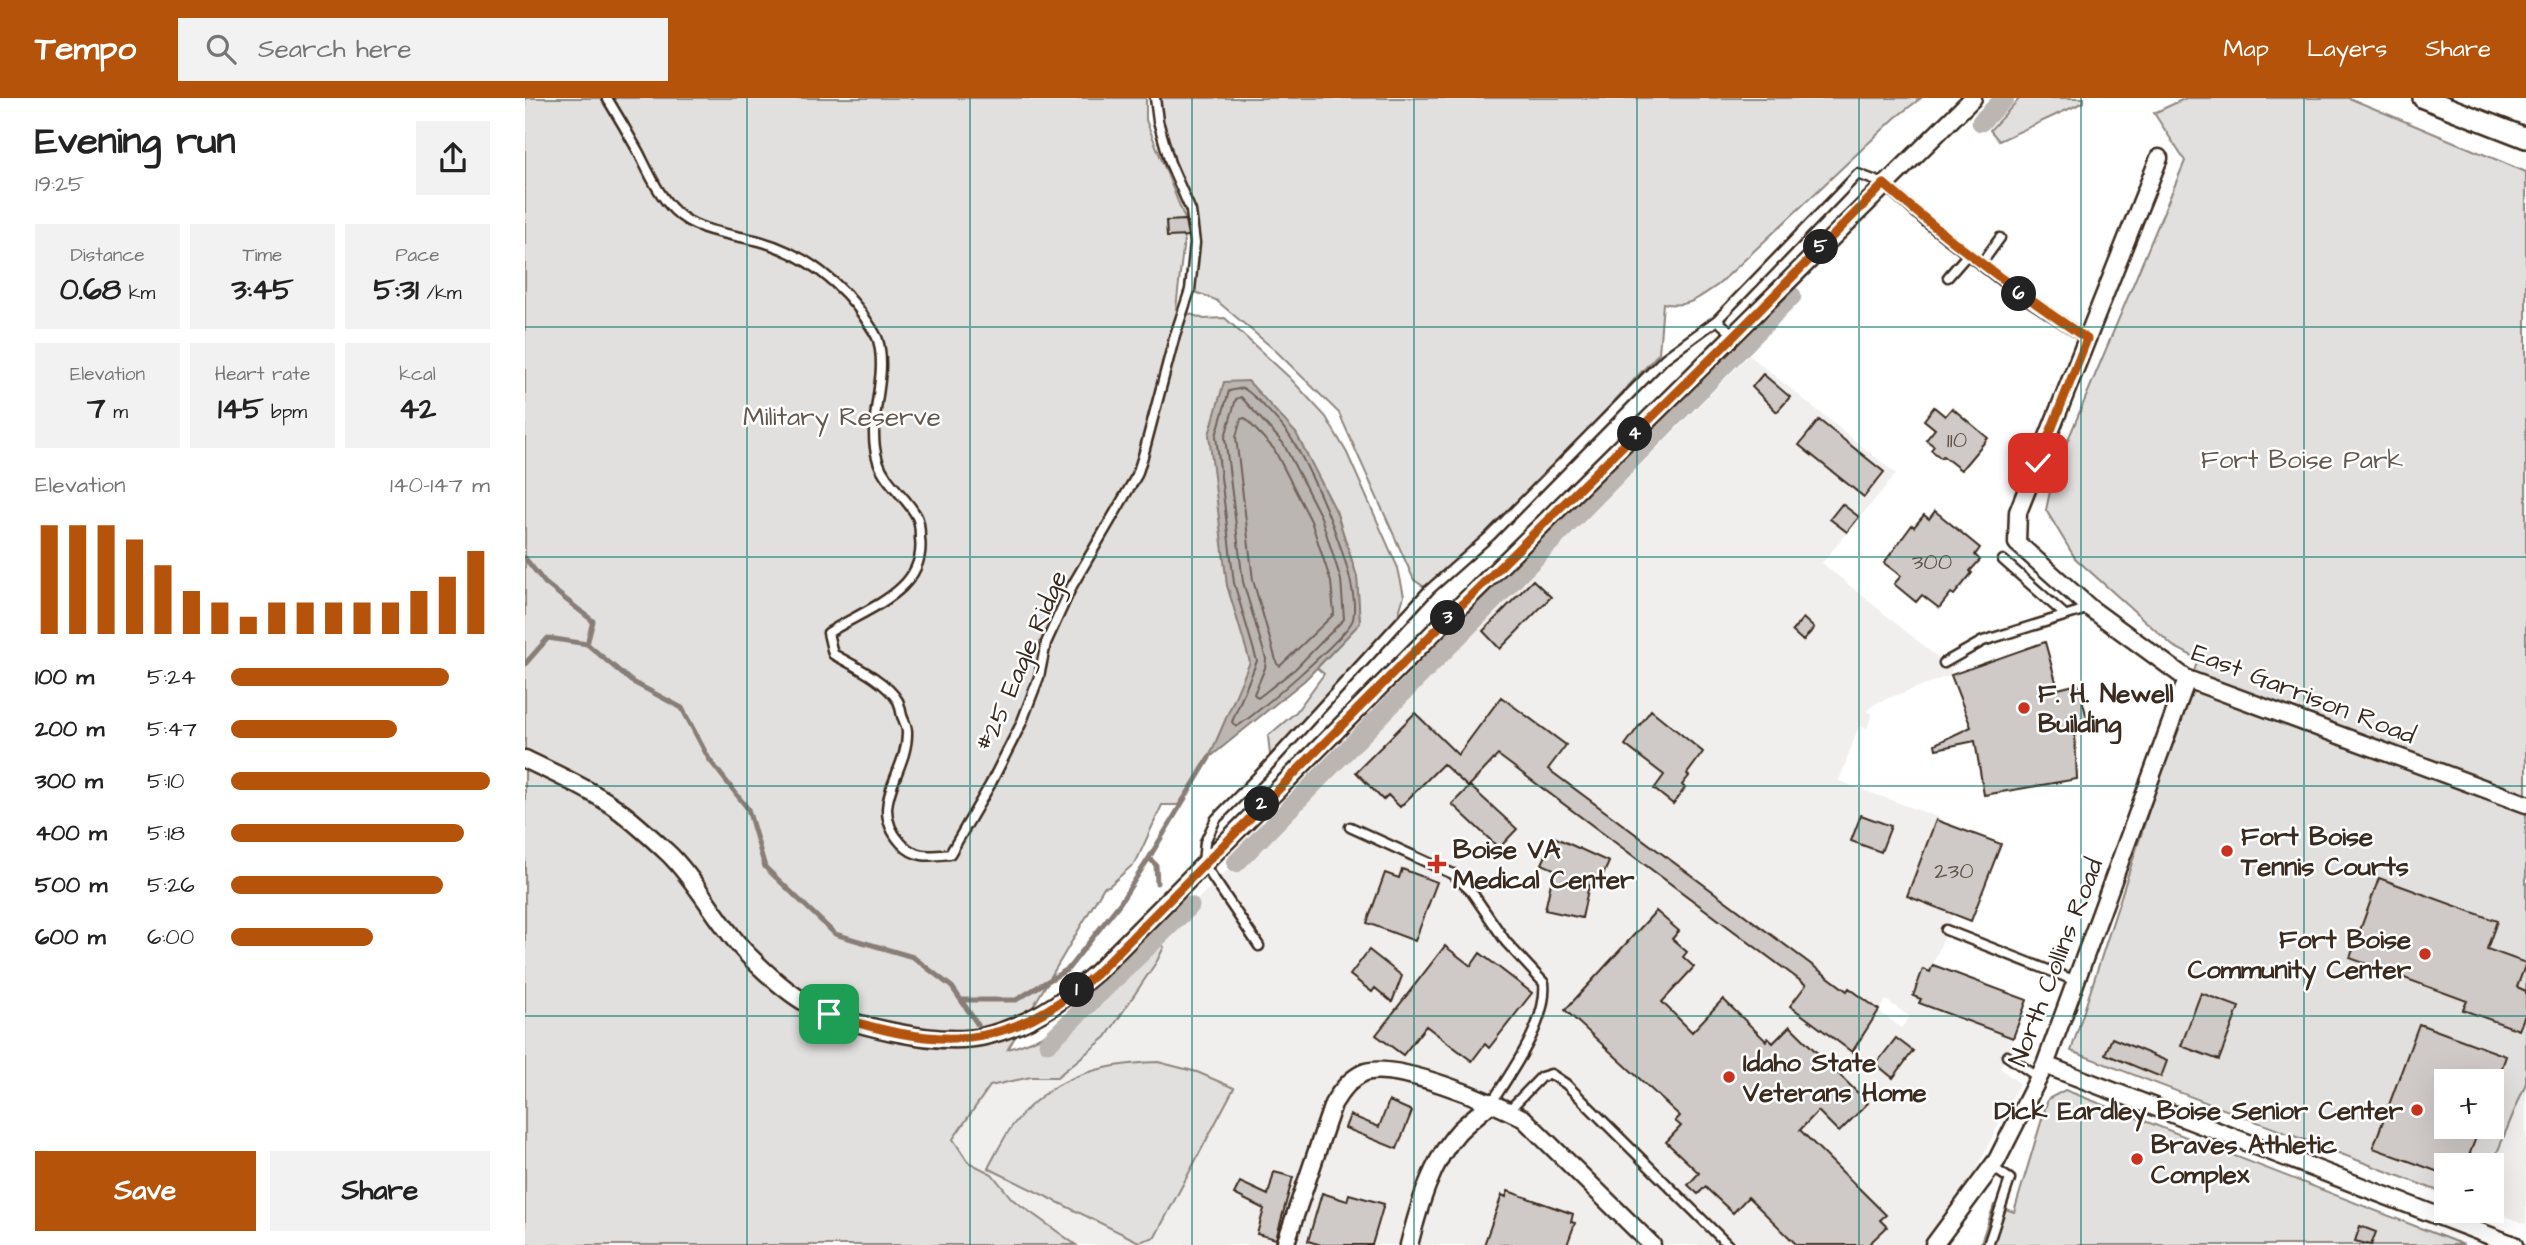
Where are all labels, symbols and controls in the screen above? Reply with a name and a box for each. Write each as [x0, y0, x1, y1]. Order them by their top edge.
search box [178, 18, 668, 81]
text: Tempo [35, 26, 136, 72]
icon: search [202, 30, 240, 68]
text: Search here [258, 31, 411, 67]
text: Map [2224, 32, 2269, 66]
text: Layers [2307, 32, 2387, 66]
text: Share [2425, 32, 2491, 66]
text: Evening run [35, 116, 236, 168]
button: share [416, 121, 490, 195]
text: 19:25 [35, 168, 84, 200]
pin: 5 [1803, 230, 1839, 264]
text: 5 [1814, 233, 1827, 260]
text: Distance [71, 242, 144, 269]
text: Time [243, 242, 282, 269]
text: Pace [395, 242, 440, 269]
text: 0.68 [60, 269, 121, 311]
text: 3:45 [232, 269, 293, 311]
text: 5:31 [373, 269, 419, 311]
pin: 6 [2001, 276, 2037, 312]
text: km [121, 280, 155, 307]
text: /km [419, 280, 462, 307]
text: 6 [2013, 280, 2024, 307]
text: Elevation [70, 361, 145, 388]
text: Heart rate [215, 361, 310, 388]
text: kcal [399, 361, 436, 388]
text: 7 [87, 388, 106, 430]
text: 145 [218, 388, 263, 430]
text: 42 [399, 388, 436, 430]
text: m [106, 399, 128, 426]
text: bpm [263, 399, 307, 426]
park label: Military Reserve [743, 399, 941, 437]
pin: 4 [1617, 416, 1653, 452]
text: 4 [1628, 420, 1641, 447]
house number: 110 [1947, 424, 1967, 456]
pin [2008, 433, 2068, 493]
park label: Fort Boise Park [2201, 442, 2403, 478]
icon: check [2019, 444, 2057, 482]
text: Elevation [35, 469, 126, 501]
text: 140–147 m [390, 469, 490, 501]
house number: 300 [1912, 546, 1952, 578]
street label: #25 Eagle Ridge [967, 565, 1078, 759]
pin: 3 [1431, 601, 1465, 636]
text: 3 [1443, 604, 1452, 631]
street label: East Garrison Road [2186, 635, 2421, 753]
text: 100 m [35, 661, 94, 693]
text: 5:24 [147, 661, 196, 693]
place label: F. H. Newell Building [2038, 676, 2174, 745]
marker: F. H. Newell Building [2016, 700, 2032, 716]
text: 200 m [35, 713, 104, 745]
text: 5:47 [147, 713, 197, 745]
text: 300 m [35, 765, 103, 797]
text: 5:10 [147, 765, 185, 797]
pin: 2 [1245, 786, 1279, 822]
text: 2 [1256, 790, 1267, 817]
text: 400 m [35, 817, 107, 849]
text: 5:18 [147, 817, 185, 849]
place label: Fort Boise Tennis Courts [2240, 819, 2409, 885]
place label: Boise VA Medical Center [1453, 832, 1635, 898]
marker: Fort Boise Tennis Courts [2219, 843, 2235, 859]
street label: North Collins Road [2000, 853, 2112, 1072]
marker: Boise VA Medical Center [1427, 854, 1447, 874]
house number: 230 [1934, 855, 1974, 887]
text: 500 m [35, 869, 107, 901]
text: 5:26 [147, 869, 195, 901]
text: 600 m [35, 921, 106, 953]
text: 6:00 [147, 921, 194, 953]
place label: Fort Boise Community Center [2188, 922, 2412, 991]
marker: Fort Boise Community Center [2417, 946, 2433, 962]
pin: 1 [1059, 972, 1095, 1008]
text: 1 [1075, 976, 1078, 1003]
pin [799, 984, 859, 1044]
icon: arrive [810, 995, 848, 1033]
place label: Idaho State Veterans Home [1742, 1045, 1927, 1111]
marker: Idaho State Veterans Home [1721, 1069, 1737, 1085]
map controls [2434, 1069, 2504, 1223]
button: + [2434, 1069, 2504, 1139]
place label: Dick Eardley Boise Senior Center [1994, 1093, 2404, 1132]
marker: Dick Eardley Boise Senior Center [2409, 1102, 2425, 1118]
place label: Braves Athletic Complex [2151, 1127, 2338, 1193]
button: Save [35, 1151, 256, 1231]
button: Share [270, 1151, 490, 1231]
marker: Braves Athletic Complex [2129, 1151, 2145, 1167]
button: − [2434, 1153, 2504, 1223]

